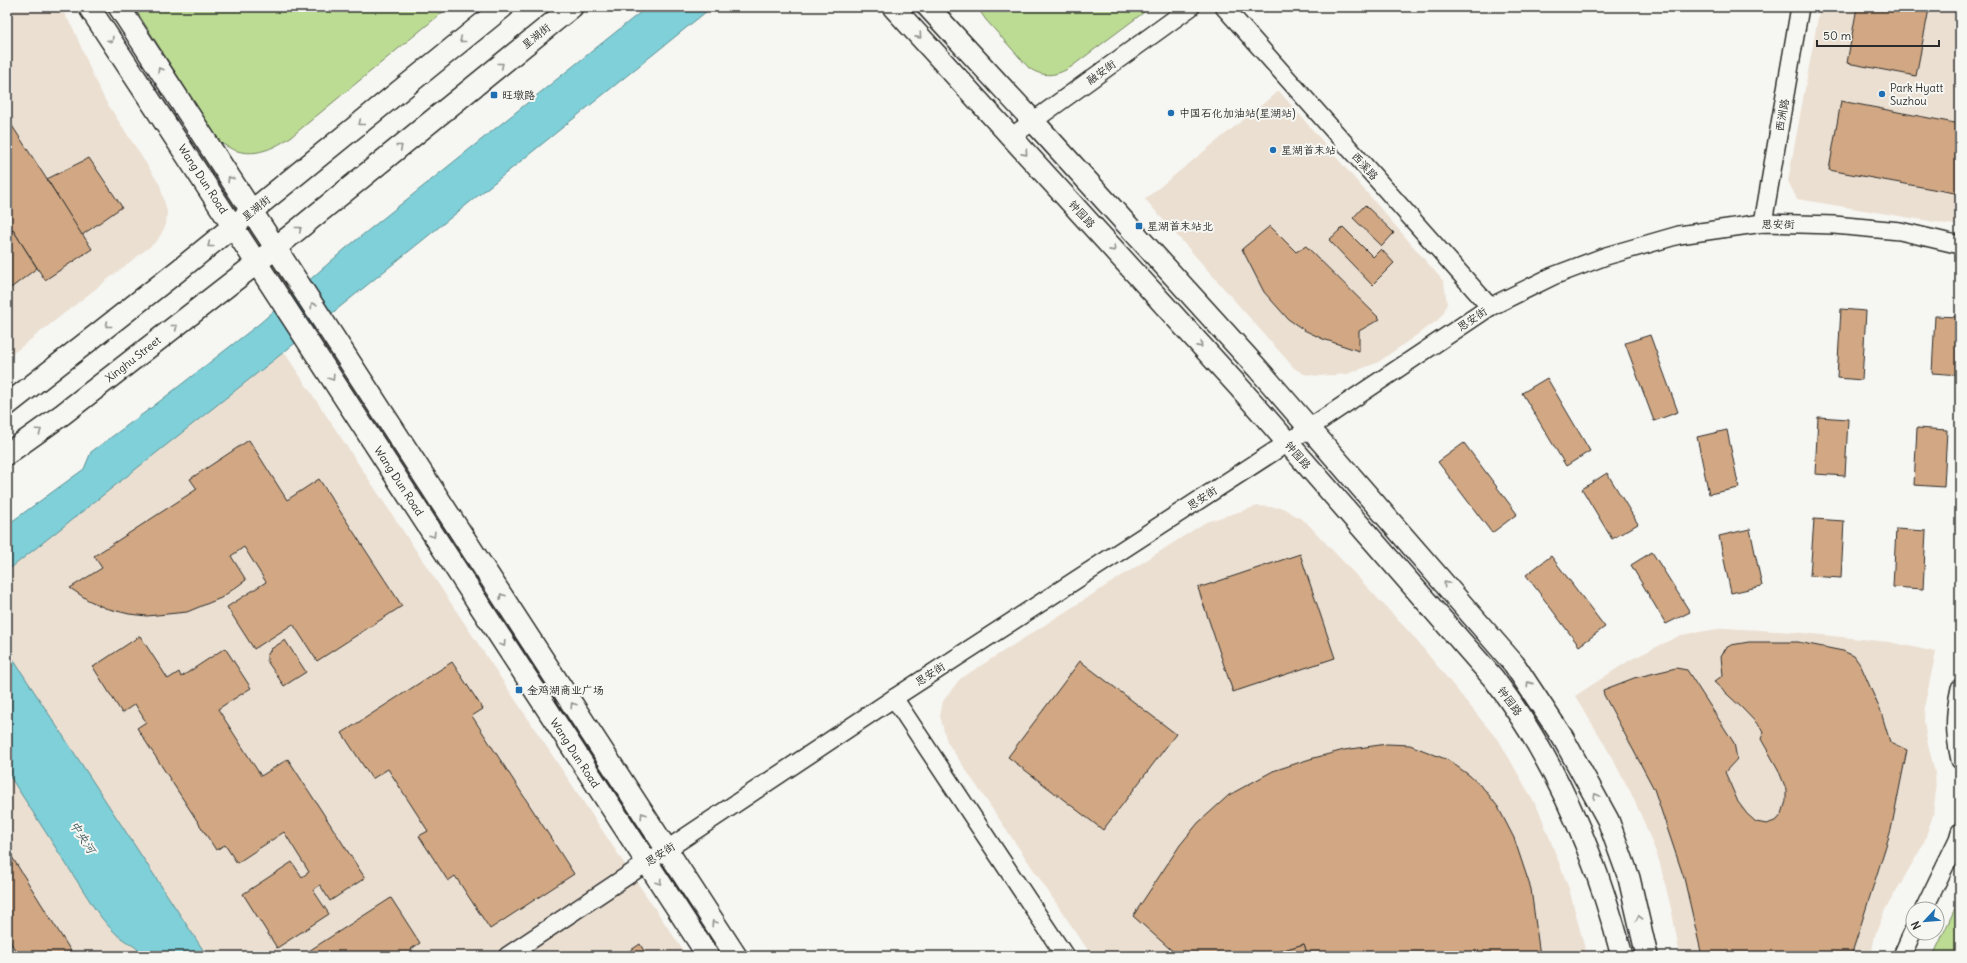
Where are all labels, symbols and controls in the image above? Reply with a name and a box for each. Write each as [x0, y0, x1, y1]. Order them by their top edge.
street label: 星湖街 [519, 20, 554, 52]
scale bar [1817, 22, 1939, 48]
text: 50 m [1823, 28, 1852, 43]
one-way arrow [914, 31, 922, 39]
one-way arrow [106, 35, 113, 42]
one-way arrow [459, 36, 466, 43]
street label: 融安街 [1084, 56, 1119, 87]
one-way arrow [496, 63, 503, 70]
one-way arrow [157, 67, 164, 74]
place label: Park Hyatt Suzhou [1890, 81, 1943, 108]
place label: 旺墩路 [502, 88, 535, 102]
marker: Park Hyatt Suzhou [1877, 89, 1887, 99]
marker: 旺墩路 [489, 90, 499, 100]
street label: 西洲路 [1772, 98, 1792, 132]
place label: 中国石化加油站(星湖站) [1179, 106, 1296, 120]
marker: 中国石化加油站(星湖站) [1166, 108, 1176, 118]
one-way arrow [358, 118, 365, 125]
street label: Wang Dun Road [175, 142, 231, 217]
place label: 星湖首末站 [1281, 143, 1336, 157]
one-way arrow [395, 144, 402, 151]
marker: 星湖首末站 [1268, 145, 1278, 155]
one-way arrow [1021, 148, 1028, 155]
street label: 西溪路 [1349, 149, 1381, 183]
one-way arrow [228, 176, 235, 183]
street label: 星湖街 [239, 192, 274, 224]
street label: 钟园路 [1066, 197, 1098, 231]
street label: 思安街 [1762, 217, 1795, 231]
place label: 星湖首末站北 [1147, 219, 1213, 233]
marker: 星湖首末站北 [1134, 221, 1144, 231]
one-way arrow [294, 226, 301, 233]
one-way arrow [208, 240, 215, 247]
one-way arrow [1108, 244, 1116, 252]
one-way arrow [311, 303, 318, 310]
street label: 思安街 [1454, 303, 1490, 334]
one-way arrow [105, 320, 112, 328]
one-way arrow [171, 324, 178, 331]
street label: Xinghu Street [102, 333, 164, 385]
one-way arrow [1196, 340, 1203, 348]
one-way arrow [327, 374, 335, 381]
one-way arrow [35, 428, 42, 436]
street label: 钟园路 [1282, 438, 1314, 472]
street label: Wang Dun Road [371, 444, 427, 519]
street label: 思安街 [1184, 483, 1220, 513]
one-way arrow [428, 531, 436, 538]
one-way arrow [1444, 582, 1451, 589]
one-way arrow [500, 594, 507, 601]
one-way arrow [499, 640, 506, 647]
street label: 思安街 [912, 659, 948, 689]
one-way arrow [1527, 682, 1534, 689]
place label: 金鸡湖商业广场 [527, 683, 604, 697]
street label: 钟园路 [1495, 684, 1525, 718]
marker: 金鸡湖商业广场 [514, 685, 524, 695]
one-way arrow [570, 703, 577, 710]
street label: Wang Dun Road [547, 716, 603, 791]
one-way arrow [1593, 793, 1600, 800]
one-way arrow [641, 812, 648, 819]
water label: 中央河 [67, 818, 100, 858]
street label: 思安街 [642, 839, 678, 869]
one-way arrow [654, 877, 661, 884]
north arrow [1905, 901, 1945, 941]
one-way arrow [1635, 915, 1643, 921]
text: N [1908, 919, 1924, 932]
one-way arrow [712, 921, 719, 928]

